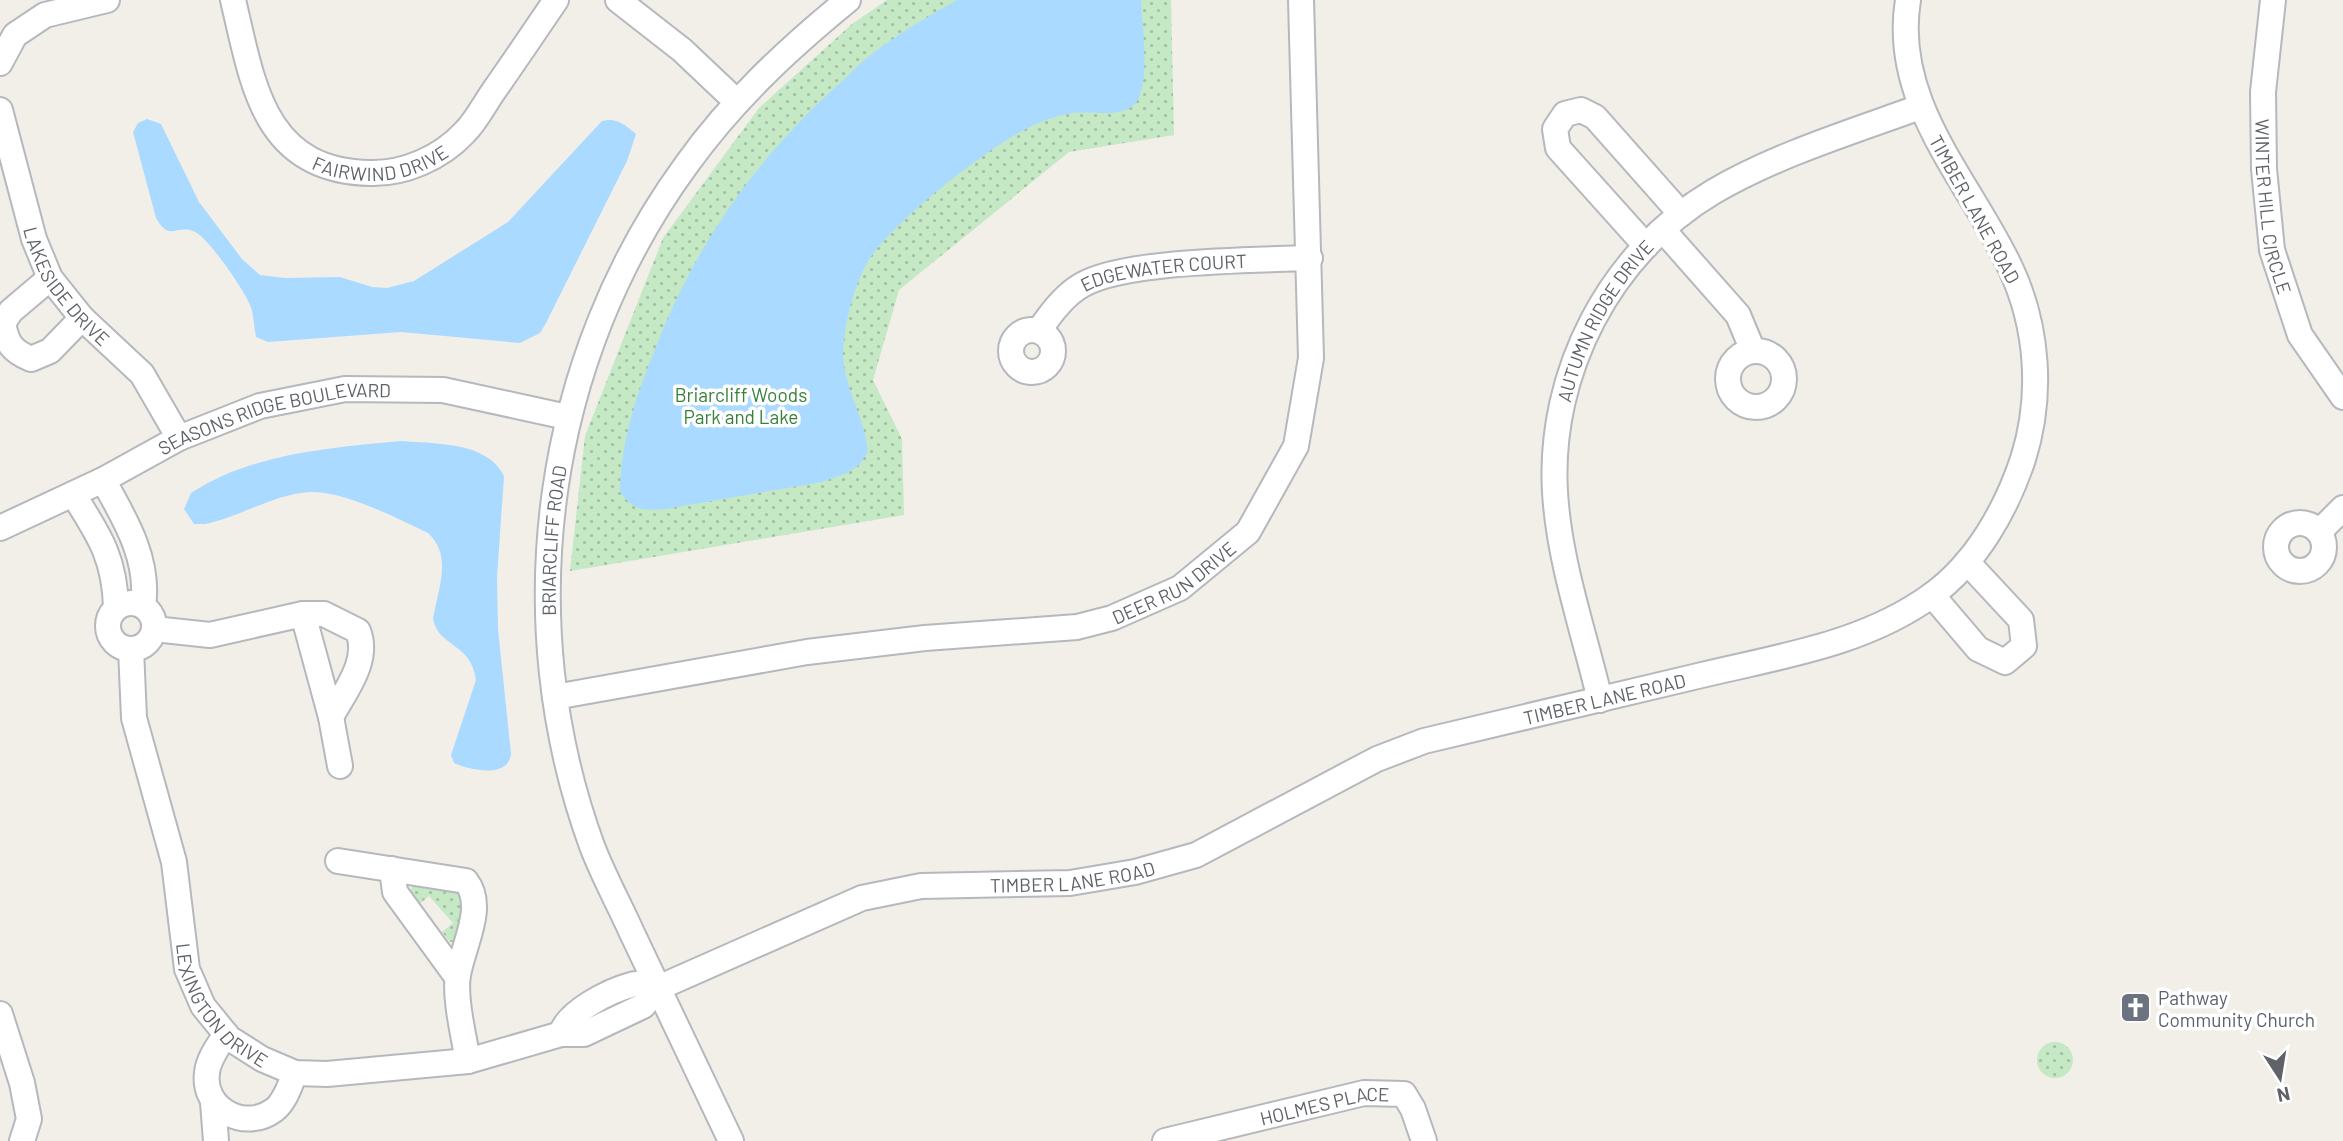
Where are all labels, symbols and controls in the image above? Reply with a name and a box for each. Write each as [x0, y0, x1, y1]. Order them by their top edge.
street label: WINTER HILL CIRCLE [2252, 119, 2297, 297]
street label: TIMBER LANE ROAD [1925, 131, 2025, 287]
street label: FAIRWIND DRIVE [309, 139, 452, 185]
street label: LAKESIDE DRIVE [20, 224, 115, 350]
street label: AUTUMN RIDGE DRIVE [1552, 234, 1657, 404]
street label: EDGEWATER COURT [1076, 248, 1247, 295]
street label: SEASONS RIDGE BOULEVARD [154, 377, 391, 459]
park label: Briarcliff Woods Park and Lake [675, 383, 807, 428]
street label: BRIARCLIFF ROAD [536, 463, 570, 616]
street label: DEER RUN DRIVE [1108, 536, 1240, 628]
street label: TIMBER LANE ROAD [1521, 668, 1688, 729]
street label: TIMBER LANE ROAD [990, 856, 1157, 896]
street label: LEXINGTON DRIVE [172, 942, 272, 1071]
place label: Pathway Community Church [2158, 986, 2315, 1031]
church icon: Pathway Community Church [2118, 991, 2152, 1025]
north arrow [2245, 1043, 2315, 1113]
street label: HOLMES PLACE [1257, 1081, 1390, 1129]
text: N [2275, 1083, 2292, 1108]

